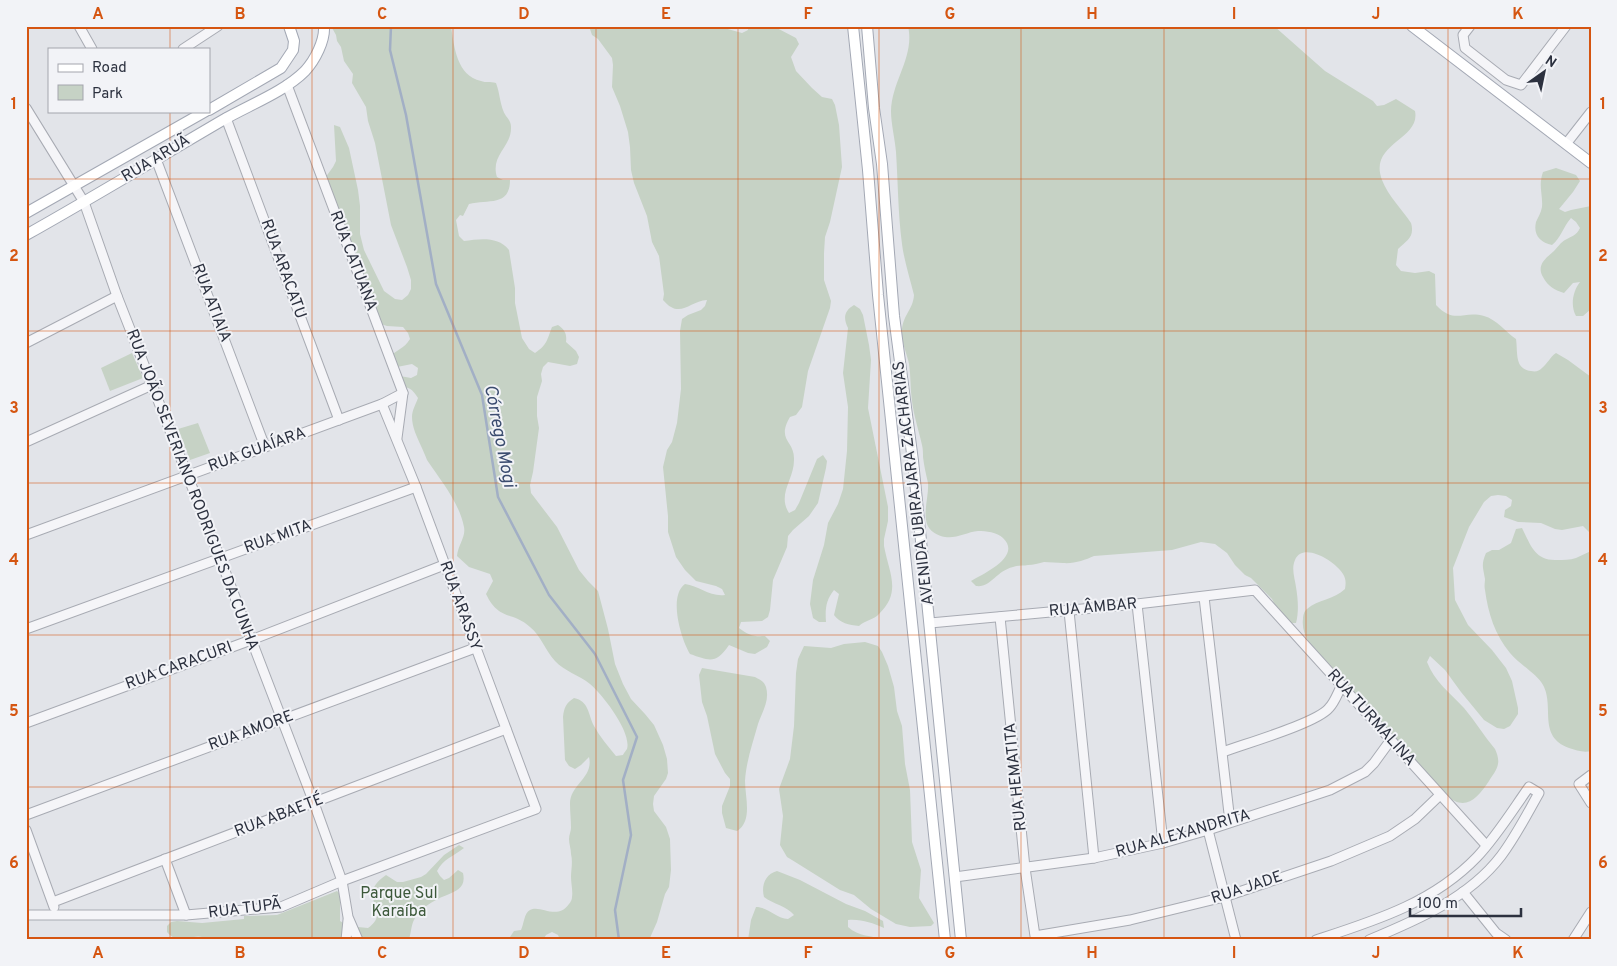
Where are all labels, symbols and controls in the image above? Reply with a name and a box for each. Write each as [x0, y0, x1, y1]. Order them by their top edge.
text: A [92, 5, 104, 25]
text: B [234, 5, 246, 25]
text: C [377, 5, 387, 25]
text: D [518, 5, 530, 25]
text: E [661, 5, 671, 25]
text: F [803, 5, 813, 25]
text: G [945, 5, 955, 25]
text: H [1086, 5, 1098, 25]
text: I [1232, 5, 1236, 25]
text: J [1372, 5, 1380, 25]
text: K [1512, 5, 1524, 25]
legend [48, 48, 210, 112]
north arrow [1520, 48, 1570, 98]
text: N [1541, 52, 1559, 72]
text: Road [92, 59, 127, 78]
text: Park [92, 85, 123, 104]
text: 1 [11, 95, 17, 115]
text: 1 [1600, 95, 1606, 115]
street label: RUA ARUÃ [117, 128, 194, 187]
street label: RUA CATUANA [325, 208, 381, 314]
street label: RUA ARACATU [256, 216, 310, 322]
text: 2 [9, 247, 19, 267]
text: 2 [1598, 247, 1608, 267]
street label: RUA ATIAIA [187, 261, 235, 345]
street label: RUA JOÃO SEVERIANO RODRIGUES DA CUNHA [121, 325, 266, 654]
street label: AVENIDA UBIRAJARA ZACHARIAS [889, 360, 939, 606]
water label: Córrego Mogi [478, 383, 521, 491]
text: 3 [9, 399, 19, 419]
text: 3 [1598, 399, 1608, 419]
street label: RUA GUAÍARA [205, 421, 309, 477]
street label: RUA MITA [241, 516, 315, 558]
text: 4 [9, 551, 19, 571]
text: 4 [1598, 551, 1608, 571]
street label: RUA ARASSY [434, 558, 486, 654]
street label: RUA ÂMBAR [1048, 592, 1138, 622]
street label: RUA CARACURI [123, 637, 235, 695]
street label: RUA TURMALINA [1322, 665, 1420, 771]
text: 5 [9, 702, 19, 722]
text: 5 [1598, 702, 1608, 722]
street label: RUA AMORE [206, 706, 296, 756]
street label: RUA HEMATITA [1000, 722, 1032, 832]
street label: RUA ABAETÉ [231, 788, 326, 842]
street label: RUA ALEXANDRITA [1113, 805, 1253, 863]
text: 6 [9, 854, 19, 874]
text: 6 [1598, 854, 1608, 874]
street label: RUA JADE [1209, 867, 1285, 909]
park label: Parque Sul Karaíba [360, 884, 438, 922]
scale bar [1410, 886, 1521, 918]
street label: RUA TUPÃ [207, 892, 283, 923]
text: 100 m [1417, 895, 1458, 914]
text: A [92, 944, 104, 964]
text: B [234, 944, 246, 964]
text: C [377, 944, 387, 964]
text: D [518, 944, 530, 964]
text: E [661, 944, 671, 964]
text: F [803, 944, 813, 964]
text: G [945, 944, 955, 964]
text: H [1086, 944, 1098, 964]
text: I [1232, 944, 1236, 964]
text: J [1372, 944, 1380, 964]
text: K [1512, 944, 1524, 964]

